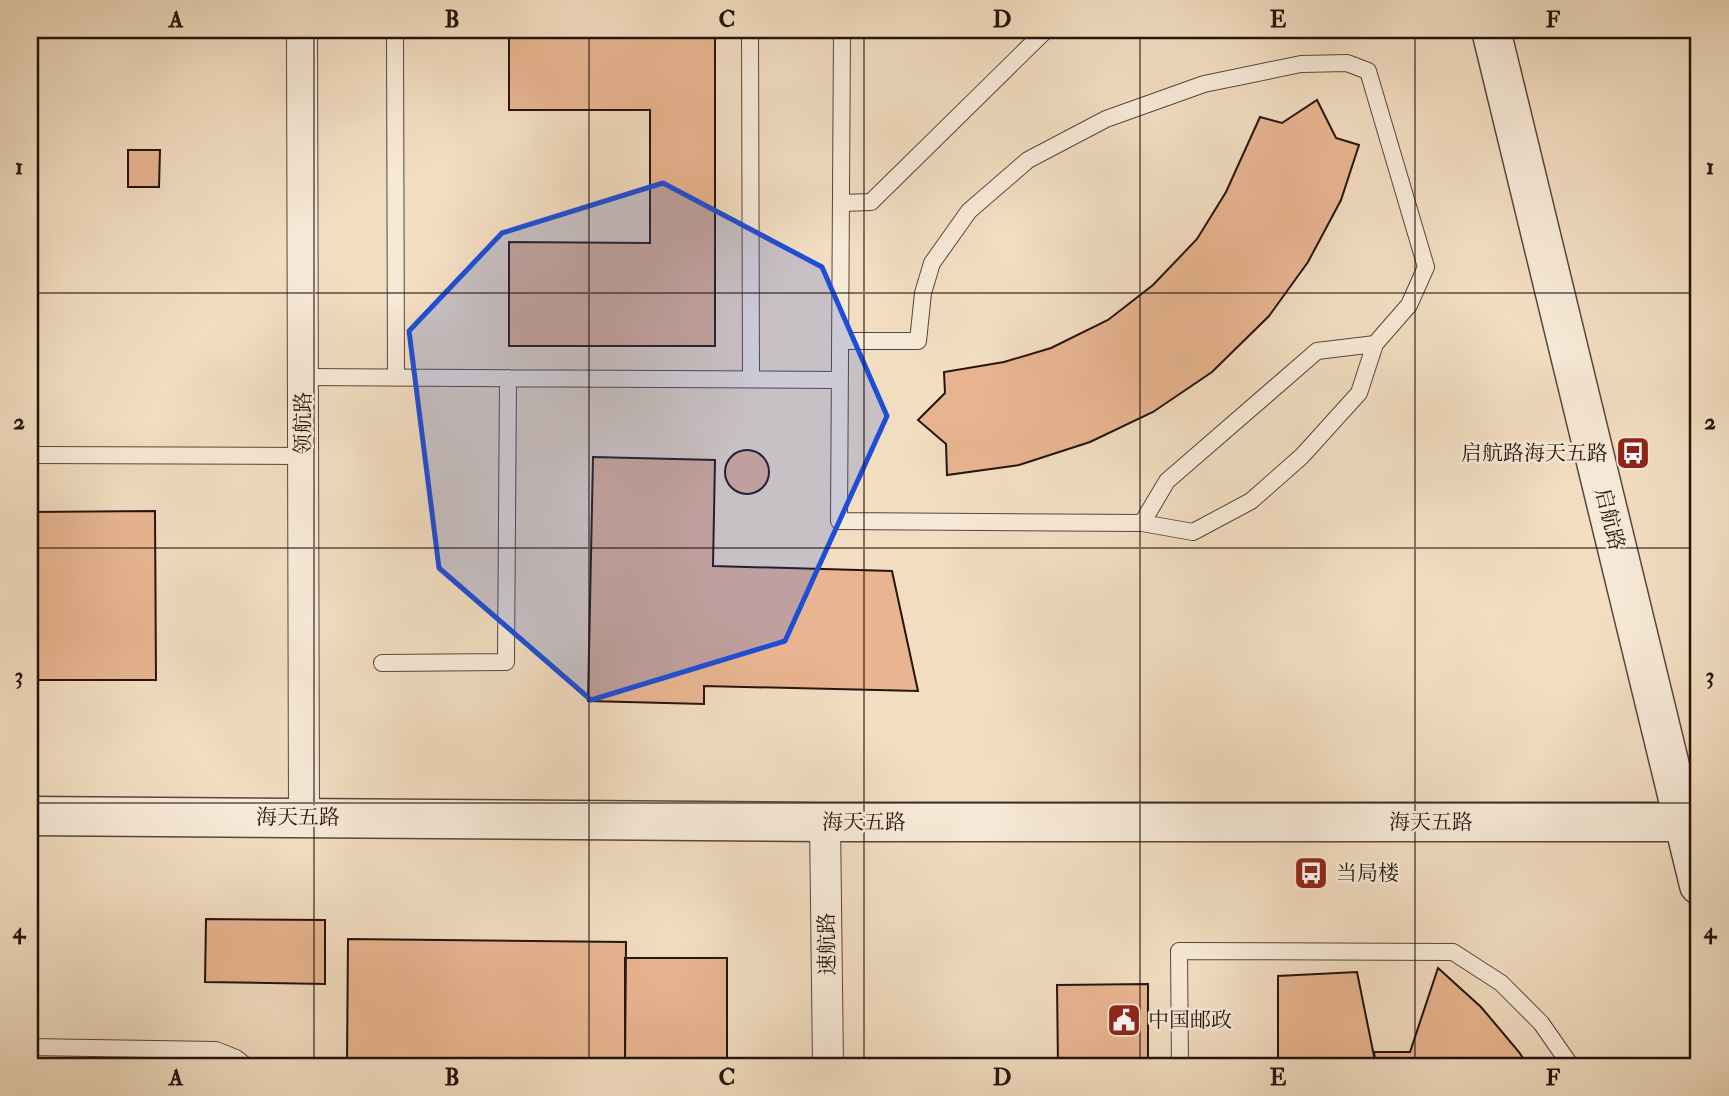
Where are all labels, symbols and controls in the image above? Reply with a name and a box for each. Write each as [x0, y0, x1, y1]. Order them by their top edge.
text: A [168, 5, 184, 34]
text: B [444, 5, 460, 34]
text: C [719, 5, 735, 34]
text: D [993, 5, 1011, 34]
text: E [1270, 5, 1287, 34]
text: F [1546, 5, 1561, 34]
text: 1 [15, 152, 23, 181]
text: 1 [1706, 152, 1714, 181]
street label: 领航路 [290, 392, 317, 455]
text: 2 [13, 407, 25, 436]
text: 2 [1704, 407, 1716, 436]
bus stop icon: 启航路海天五路 [1614, 434, 1652, 472]
place label: 启航路海天五路 [1461, 440, 1608, 467]
street label: 启航路 [1589, 485, 1630, 553]
text: 3 [15, 661, 23, 690]
text: 3 [1706, 661, 1714, 690]
street label: 海天五路 [256, 804, 340, 831]
street label: 海天五路 [822, 809, 906, 836]
street label: 海天五路 [1389, 809, 1473, 836]
bus stop icon: 当局楼 [1292, 854, 1330, 892]
place label: 当局楼 [1336, 860, 1399, 887]
street label: 速航路 [813, 912, 842, 976]
text: 4 [12, 916, 27, 945]
text: 4 [1703, 916, 1718, 945]
public building icon: 中国邮政 [1105, 1001, 1143, 1039]
place label: 中国邮政 [1148, 1007, 1232, 1034]
text: A [168, 1063, 184, 1092]
text: B [444, 1063, 460, 1092]
text: C [719, 1063, 735, 1092]
text: D [993, 1063, 1011, 1092]
text: E [1270, 1063, 1287, 1092]
text: F [1546, 1063, 1561, 1092]

